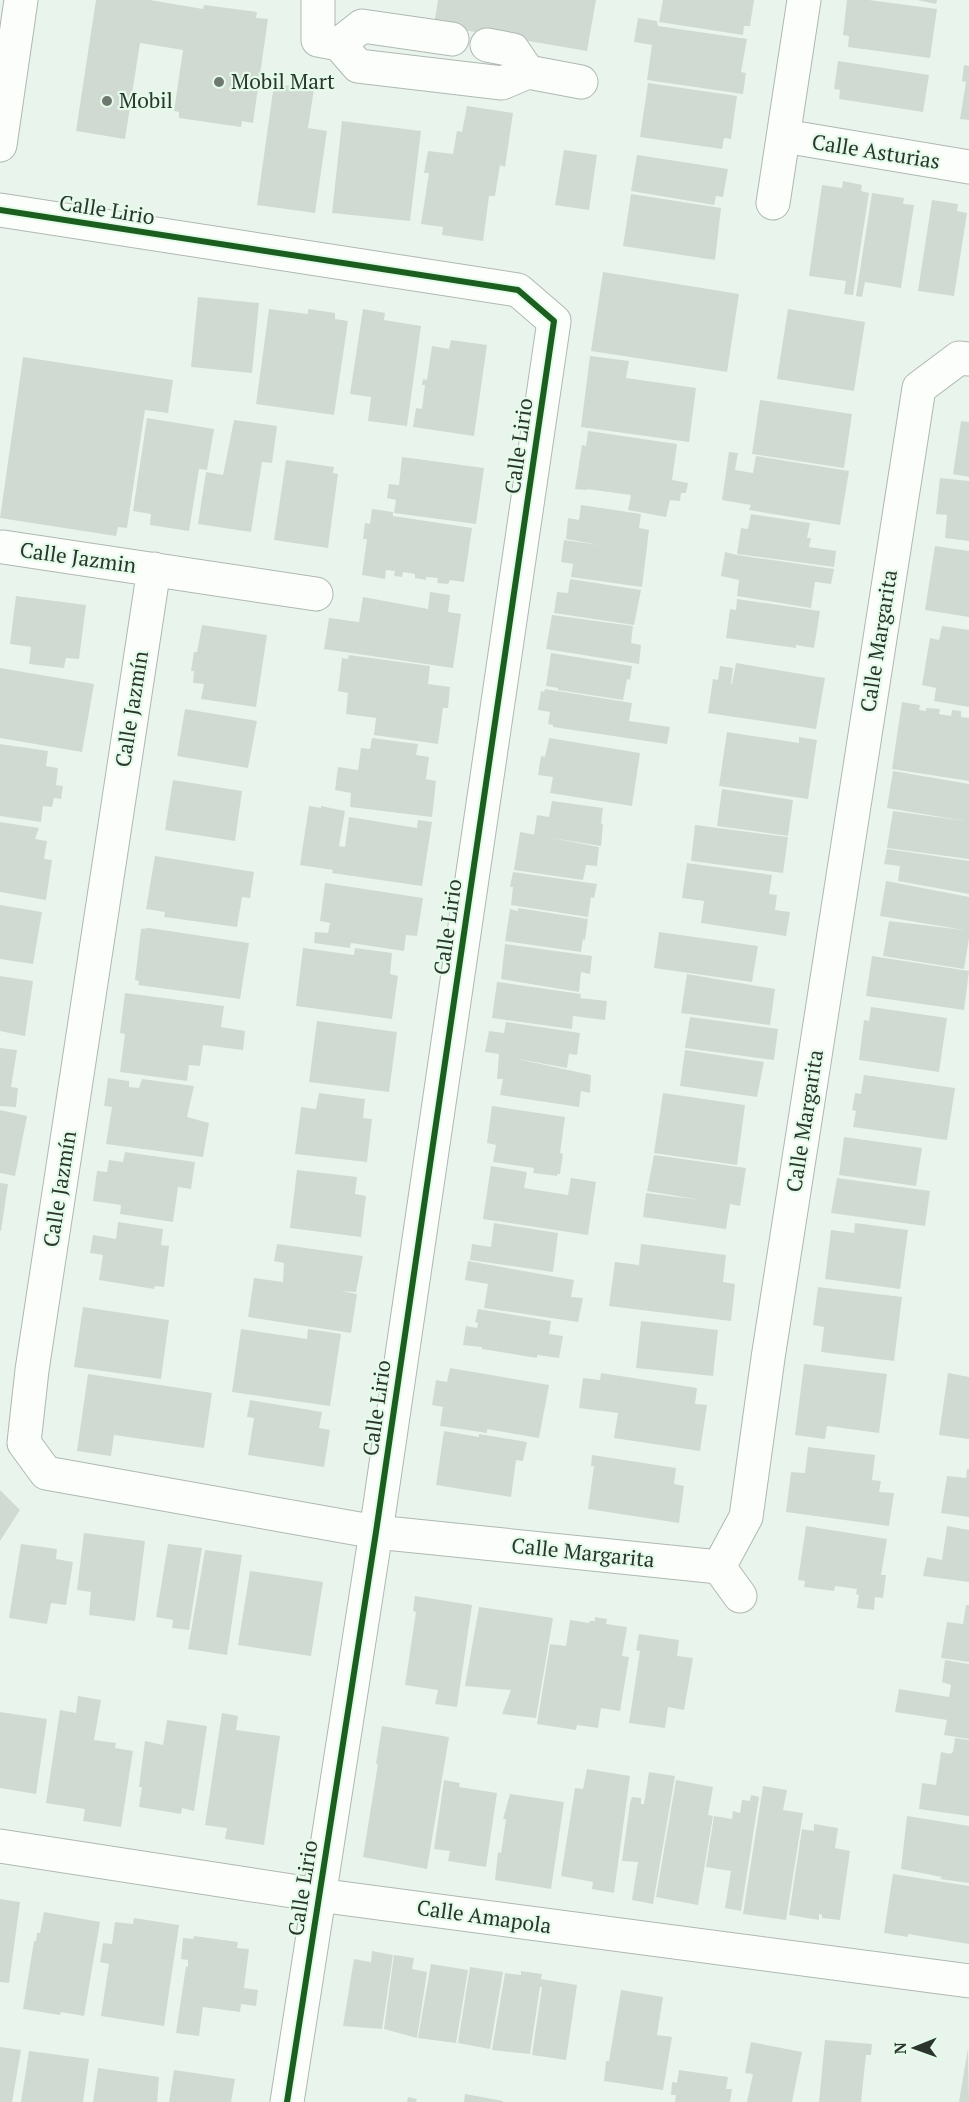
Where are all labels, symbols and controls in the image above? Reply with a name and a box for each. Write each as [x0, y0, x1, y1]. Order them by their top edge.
place label: Mobil Mart [231, 67, 335, 95]
marker: Mobil Mart [212, 75, 226, 89]
place label: Mobil [119, 86, 173, 114]
marker: Mobil [100, 94, 114, 108]
street label: Calle Asturias [810, 127, 942, 175]
street label: Calle Lirio [57, 188, 157, 230]
street label: Calle Lirio [497, 396, 539, 495]
street label: Calle Jazmin [18, 535, 139, 579]
street label: Calle Margarita [853, 567, 903, 714]
street label: Calle Jazmín [108, 648, 154, 769]
street label: Calle Lirio [426, 877, 468, 976]
street label: Calle Margarita [779, 1047, 829, 1194]
street label: Calle Jazmín [36, 1128, 82, 1249]
street label: Calle Lirio [355, 1358, 397, 1457]
street label: Calle Margarita [510, 1531, 656, 1573]
street label: Calle Lirio [281, 1838, 323, 1938]
street label: Calle Amapola [415, 1893, 554, 1939]
north arrow [885, 2018, 945, 2078]
text: N [889, 2042, 911, 2055]

